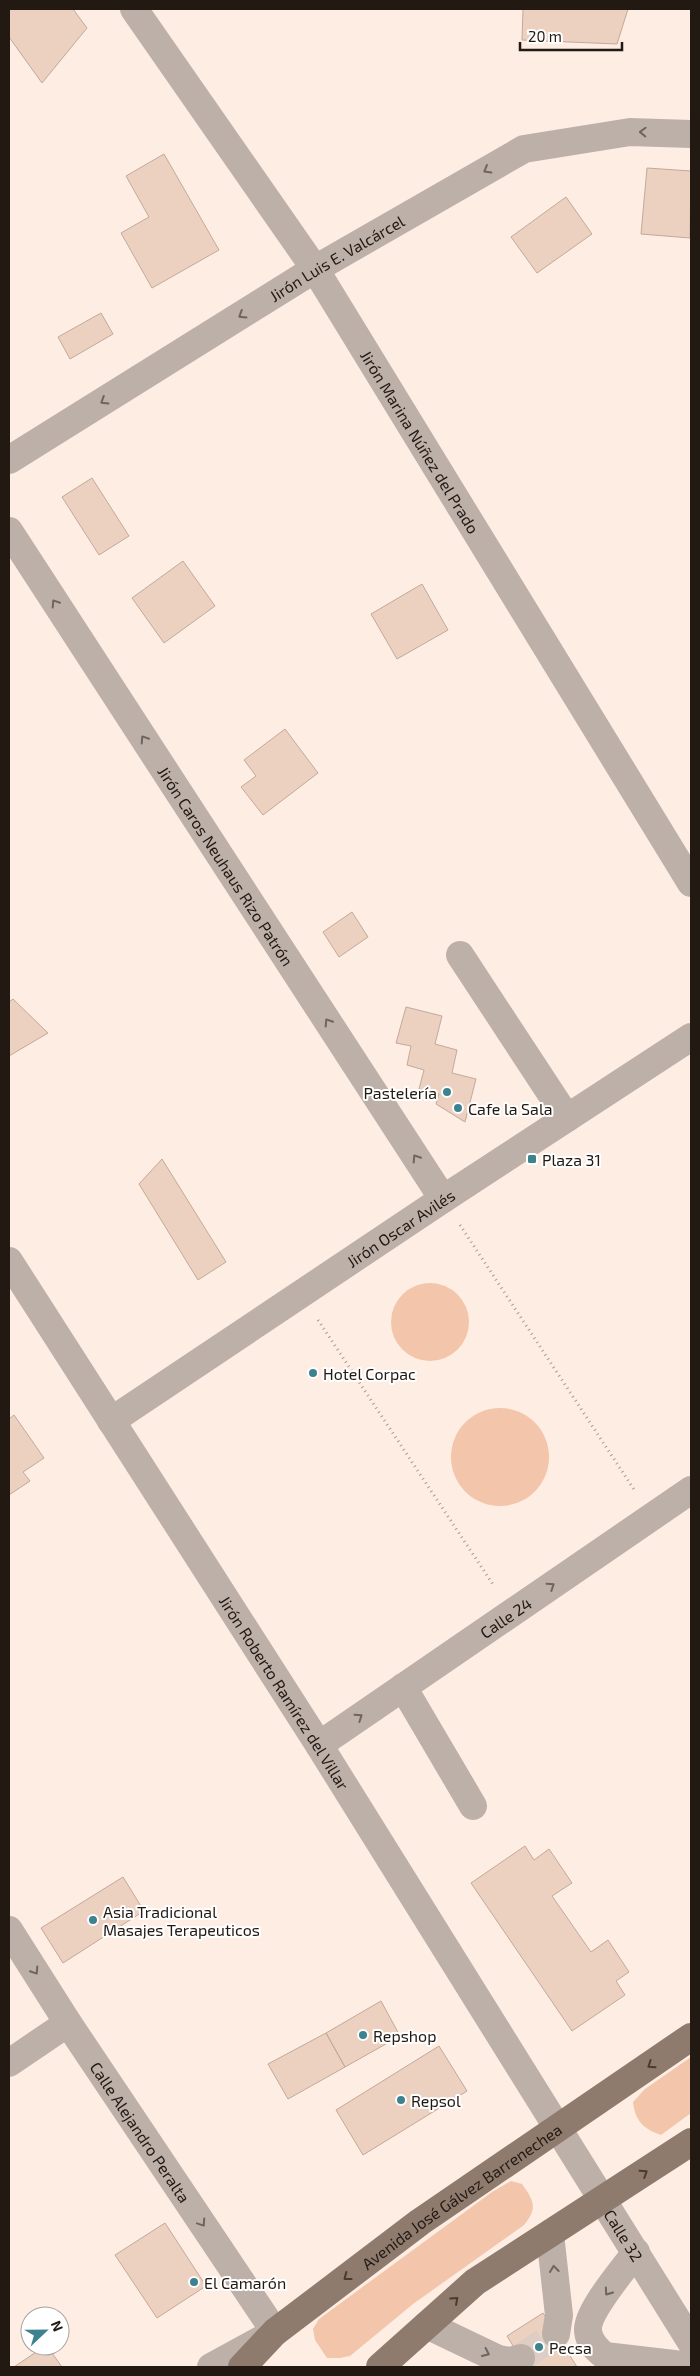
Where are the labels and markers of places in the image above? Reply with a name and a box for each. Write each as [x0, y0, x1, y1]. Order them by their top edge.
place label: Pastelería [363, 1083, 437, 1102]
marker: Pastelería [441, 1086, 453, 1098]
place label: Cafe la Sala [468, 1099, 552, 1118]
marker: Cafe la Sala [452, 1102, 464, 1114]
place label: Plaza 31 [542, 1150, 601, 1169]
marker: Plaza 31 [526, 1153, 538, 1165]
place label: Hotel Corpac [323, 1364, 416, 1383]
marker: Hotel Corpac [307, 1367, 319, 1379]
place label: Asia Tradicional Masajes Terapeuticos [103, 1902, 260, 1940]
marker: Asia Tradicional Masajes Terapeuticos [87, 1914, 99, 1926]
place label: Repshop [373, 2026, 436, 2045]
marker: Repshop [357, 2029, 369, 2041]
place label: Repsol [411, 2091, 461, 2110]
marker: Repsol [395, 2094, 407, 2106]
place label: El Camarón [204, 2273, 286, 2292]
marker: El Camarón [188, 2276, 200, 2288]
place label: Pecsa [549, 2338, 592, 2357]
marker: Pecsa [533, 2341, 545, 2353]

